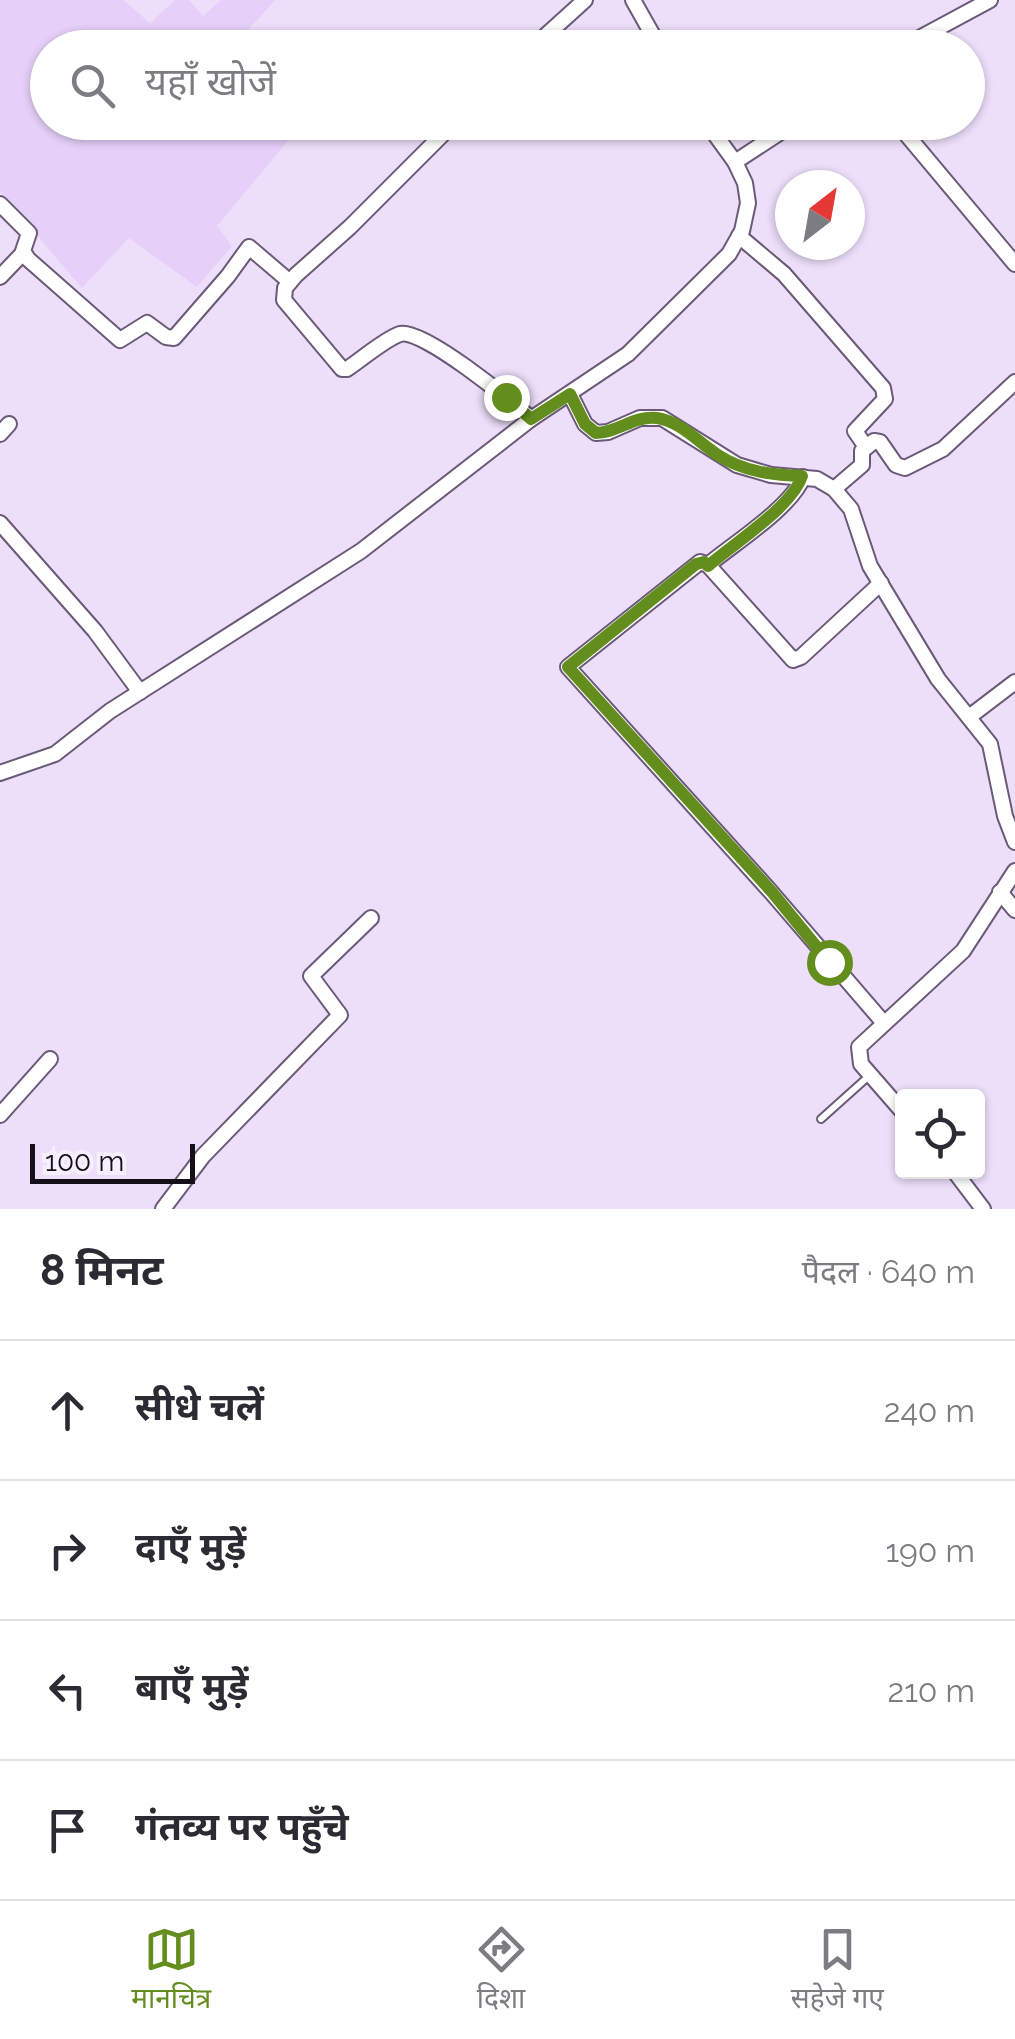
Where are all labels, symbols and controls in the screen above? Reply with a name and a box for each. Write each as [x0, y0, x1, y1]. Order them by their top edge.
search box [30, 30, 985, 140]
icon: search [65, 58, 120, 113]
text: यहाँ खोजें [145, 59, 276, 104]
north arrow [775, 170, 865, 260]
route end [484, 375, 530, 421]
route start [807, 940, 853, 986]
map controls [895, 1089, 985, 1179]
button: locate [895, 1089, 985, 1179]
scale bar [30, 1139, 195, 1184]
text: 100 m [45, 1145, 124, 1178]
text: 8 मिनट [40, 1246, 164, 1295]
text: पैदल · 640 m [802, 1253, 975, 1290]
icon: ahead [40, 1383, 95, 1438]
text: सीधे चलें [135, 1384, 264, 1429]
text: 240 m [884, 1392, 975, 1429]
icon: right [40, 1523, 95, 1578]
text: दाएँ मुड़ें [135, 1524, 246, 1569]
text: 190 m [885, 1532, 975, 1569]
icon: left [40, 1663, 95, 1718]
text: बाएँ मुड़ें [135, 1664, 248, 1709]
text: 210 m [887, 1672, 975, 1709]
icon: arrive [40, 1803, 95, 1858]
text: गंतव्य पर पहुँचे [135, 1804, 349, 1849]
tab: मानचित्र [131, 1922, 211, 2019]
tab: दिशा [474, 1922, 529, 2019]
tab: सहेजे गए [791, 1922, 884, 2019]

